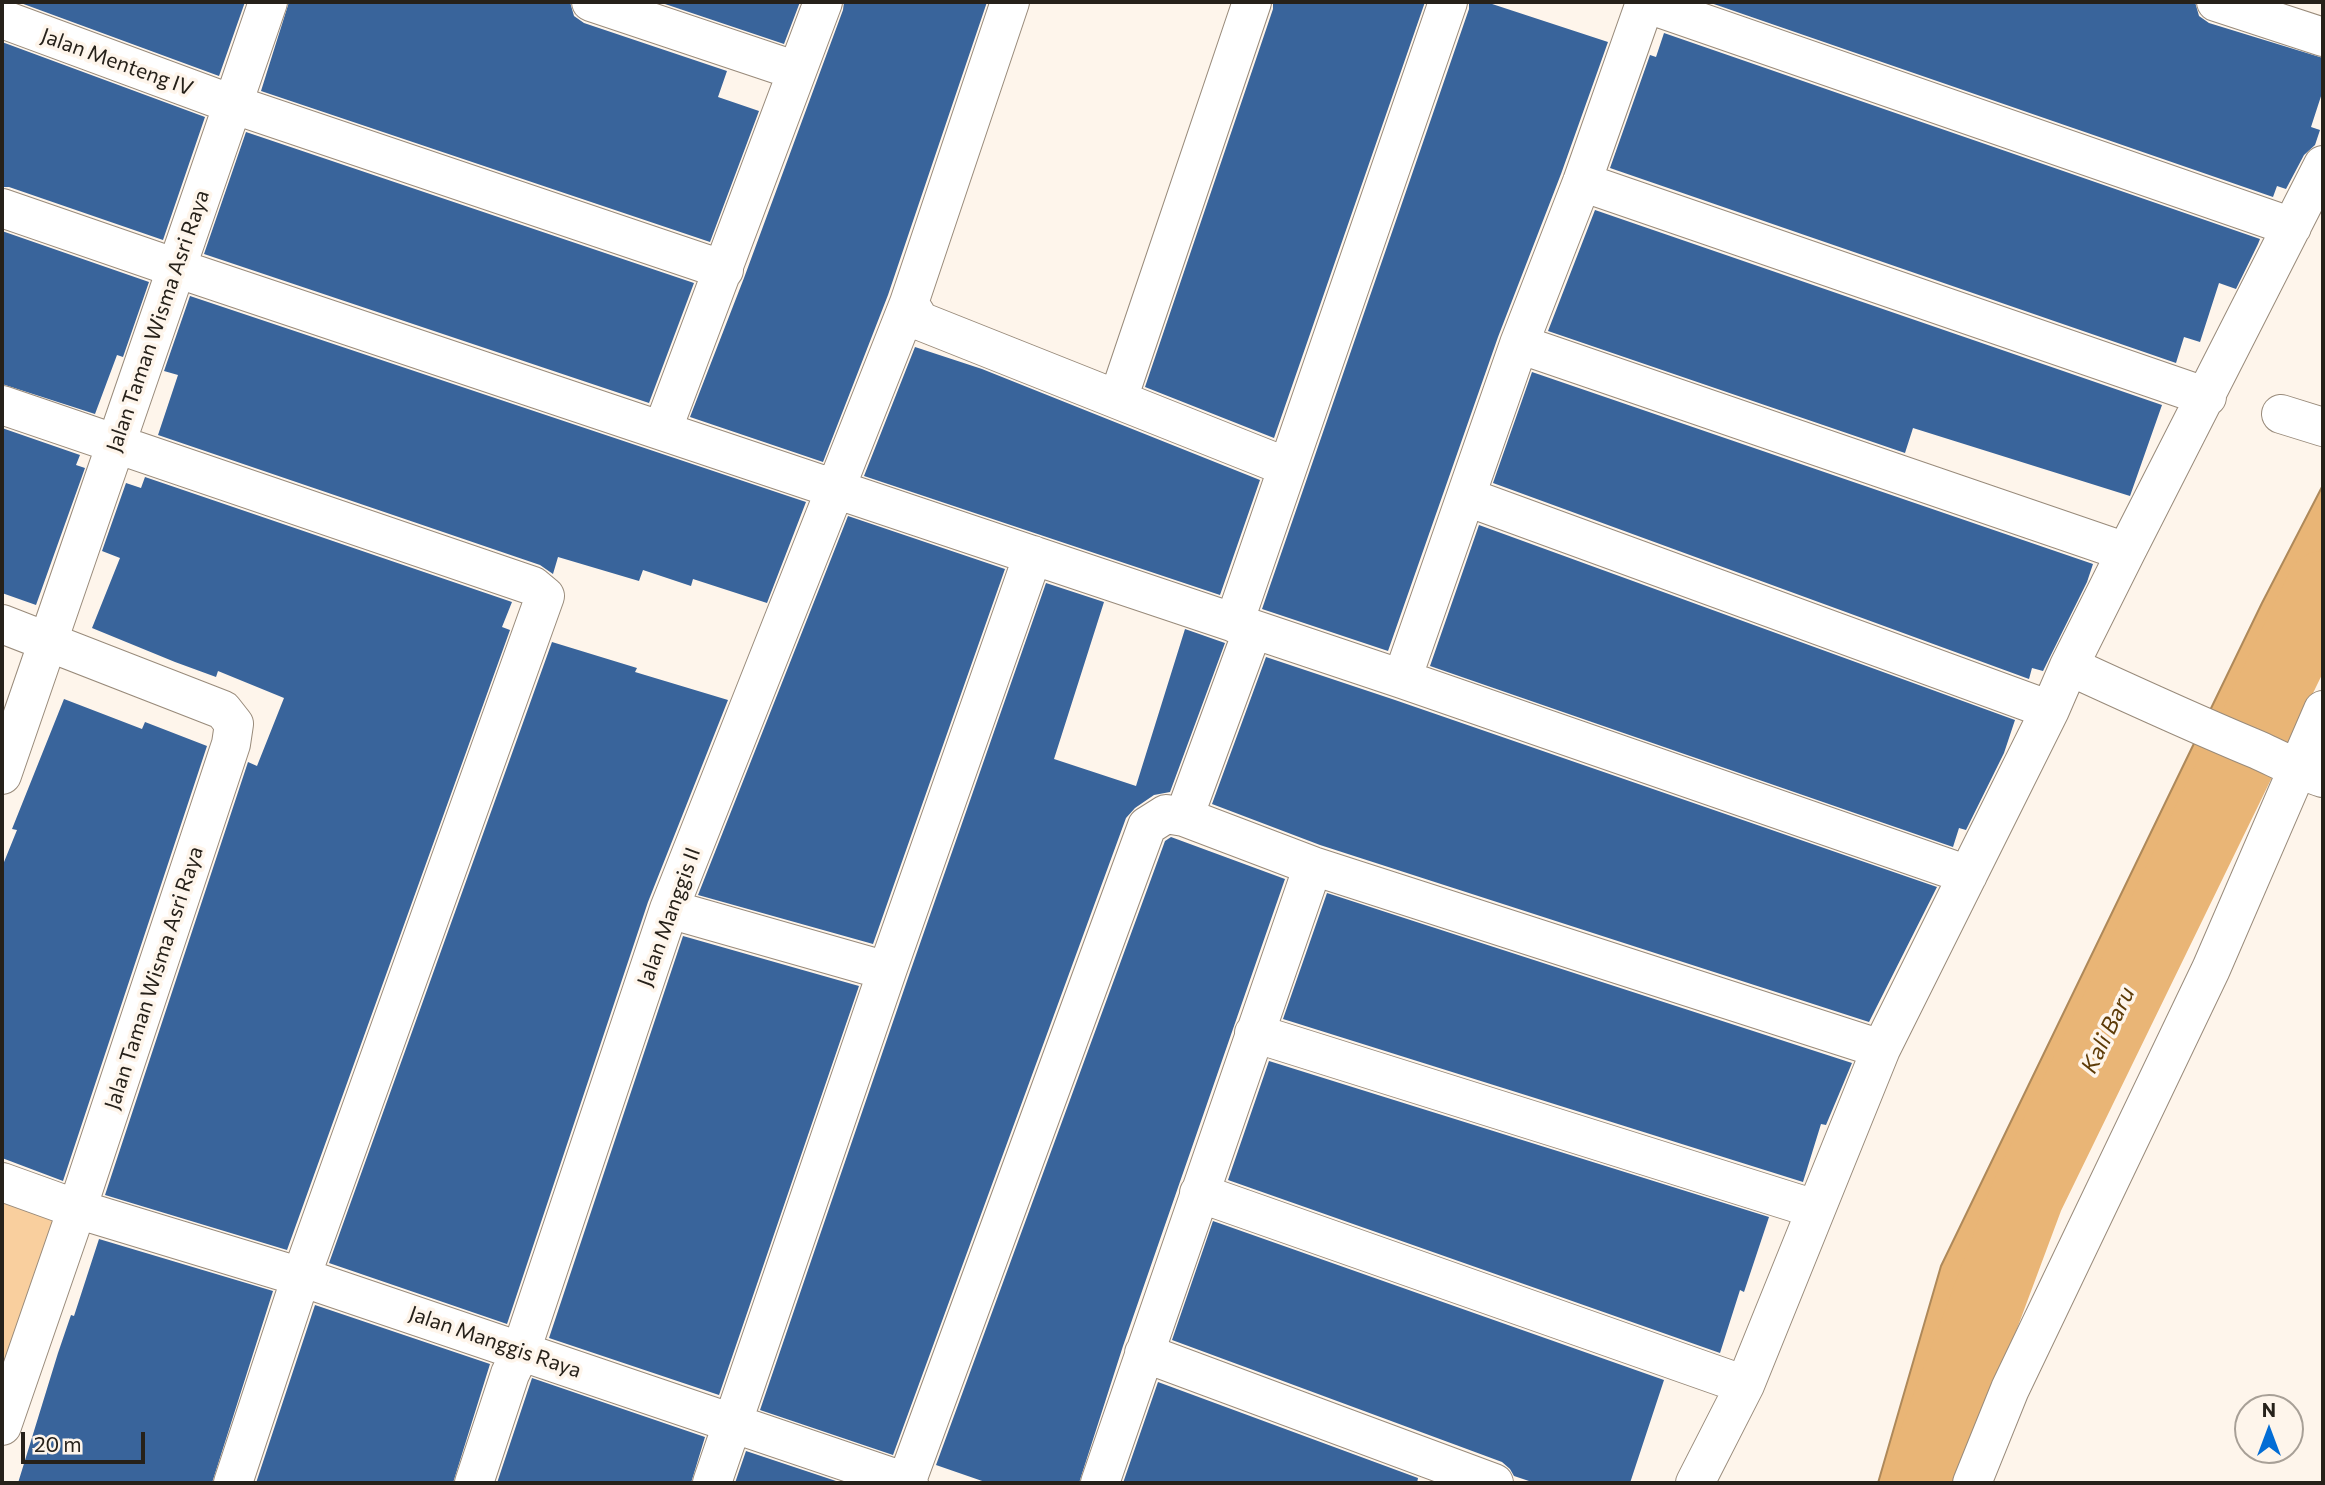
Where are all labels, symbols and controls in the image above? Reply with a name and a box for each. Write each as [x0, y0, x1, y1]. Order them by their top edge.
street label: Jalan Menteng IV [38, 23, 196, 101]
street label: Jalan Taman Wisma Asri Raya [101, 187, 215, 455]
street label: Jalan Taman Wisma Asri Raya [99, 843, 209, 1113]
street label: Jalan Manggis II [632, 844, 706, 990]
water label: Kali Baru [2075, 982, 2141, 1078]
street label: Jalan Manggis Raya [406, 1301, 584, 1383]
north arrow [2234, 1394, 2304, 1464]
text: N [2262, 1398, 2276, 1421]
scale bar [24, 1418, 149, 1462]
text: 20 m [34, 1431, 82, 1456]

